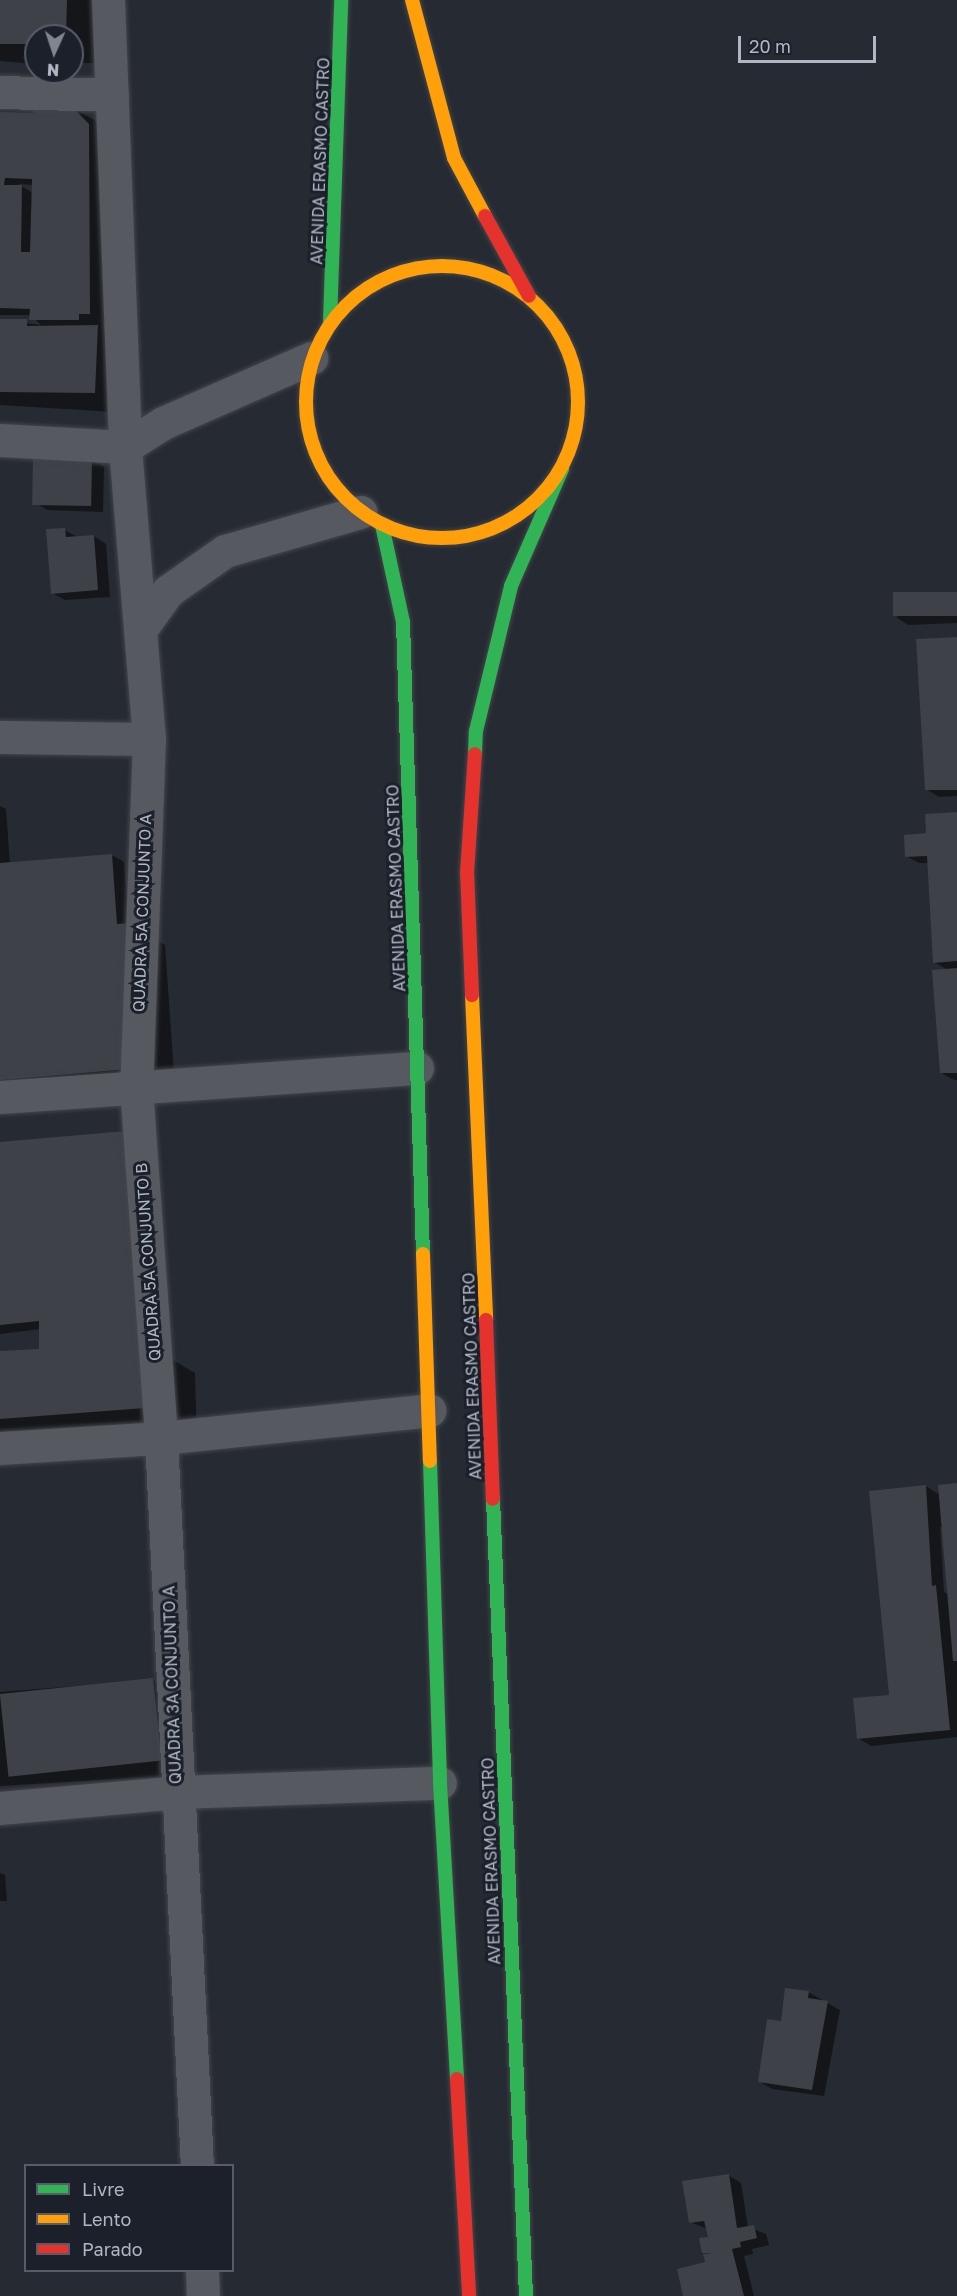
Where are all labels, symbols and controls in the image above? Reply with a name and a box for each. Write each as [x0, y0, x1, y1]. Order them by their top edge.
north arrow [24, 24, 84, 84]
scale bar [741, 24, 879, 62]
text: 20 m [749, 35, 791, 57]
street label: AVENIDA ERASMO CASTRO [307, 57, 333, 265]
text: N [47, 60, 60, 80]
street label: AVENIDA ERASMO CASTRO [383, 784, 409, 992]
street label: QUADRA 5A CONJUNTO A [129, 814, 155, 1012]
street label: QUADRA 5A CONJUNTO B [132, 1162, 164, 1362]
street label: AVENIDA ERASMO CASTRO [459, 1272, 485, 1480]
street label: QUADRA 3A CONJUNTO A [159, 1586, 185, 1784]
street label: AVENIDA ERASMO CASTRO [478, 1757, 504, 1965]
legend [24, 2164, 234, 2272]
text: Livre [82, 2178, 124, 2200]
text: Lento [82, 2208, 131, 2230]
text: Parado [82, 2238, 143, 2260]

